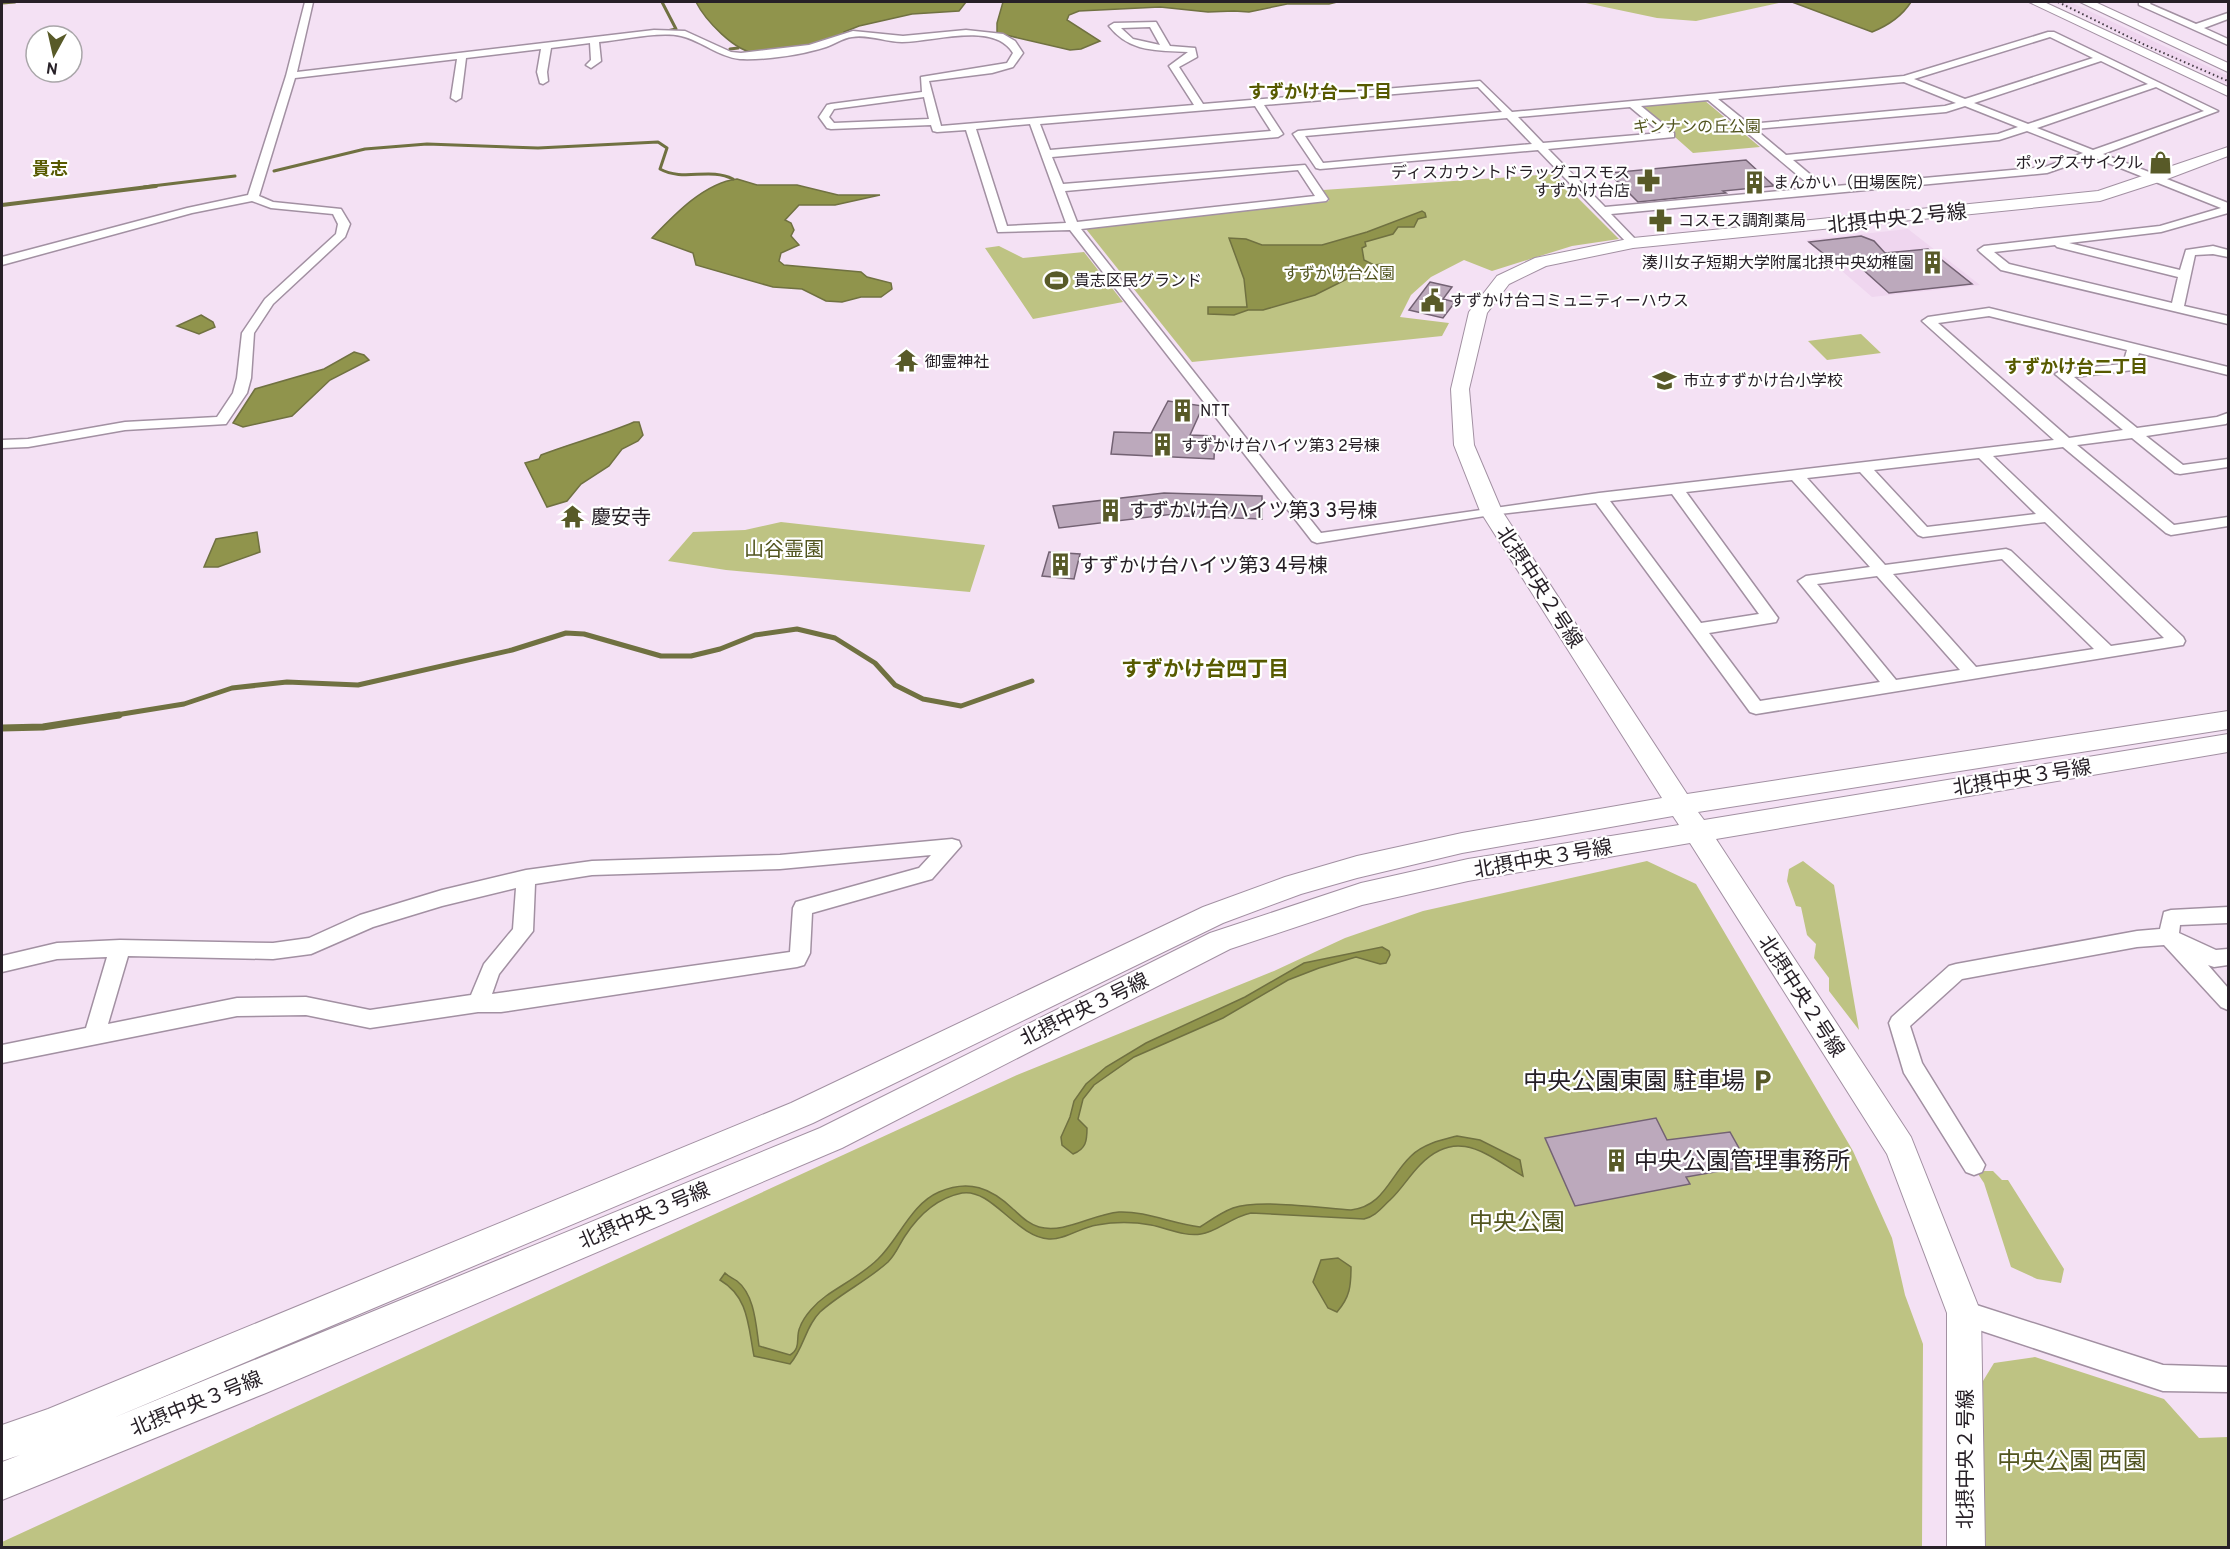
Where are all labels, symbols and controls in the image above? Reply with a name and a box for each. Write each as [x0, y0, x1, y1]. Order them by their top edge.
north arrow [24, 24, 84, 84]
text: N [45, 56, 59, 78]
district label: すずかけ台一丁目 [1248, 81, 1392, 105]
park label: ギンナンの丘公園 [1633, 118, 1761, 138]
shop icon: ポップスサイクル [2148, 149, 2174, 175]
place label: ポップスサイクル [2016, 154, 2143, 174]
district label: 貴志 [32, 159, 68, 182]
place label: ディスカウントドラッグコスモス すずかけ台店 [1391, 164, 1630, 202]
pharmacy icon: ディスカウントドラッグコスモス すずかけ台店 [1635, 168, 1661, 194]
building icon: まんかい（田場医院） [1742, 169, 1768, 195]
place label: まんかい（田場医院） [1773, 174, 1933, 194]
street label: 北摂中央２号線 [1826, 200, 1968, 240]
pharmacy icon: コスモス調剤薬局 [1647, 207, 1673, 233]
place label: コスモス調剤薬局 [1678, 212, 1806, 232]
building icon: 湊川女子短期大学附属北摂中央幼稚園 [1919, 249, 1945, 275]
place label: 湊川女子短期大学附属北摂中央幼稚園 [1642, 254, 1914, 274]
park label: すずかけ台公園 [1283, 265, 1395, 285]
sports icon: 貴志区民グランド [1043, 267, 1069, 293]
place label: 貴志区民グランド [1074, 272, 1202, 292]
public building icon: すずかけ台コミュニティーハウス [1419, 287, 1445, 313]
place label: すずかけ台コミュニティーハウス [1450, 292, 1689, 312]
temple icon: 御霊神社 [894, 348, 920, 374]
place label: 御霊神社 [925, 353, 989, 373]
district label: すずかけ台二丁目 [2004, 356, 2148, 380]
school or university icon: 市立すずかけ台小学校 [1652, 367, 1678, 393]
place label: 市立すずかけ台小学校 [1683, 372, 1843, 392]
building icon: NTT [1169, 397, 1195, 423]
place label: NTT [1200, 402, 1230, 422]
building icon: すずかけ台ハイツ第3 2号棟 [1150, 432, 1176, 458]
place label: すずかけ台ハイツ第3 2号棟 [1181, 437, 1380, 457]
building icon: すずかけ台ハイツ第3 3号棟 [1098, 497, 1124, 523]
place label: すずかけ台ハイツ第3 3号棟 [1129, 499, 1377, 525]
temple icon: 慶安寺 [560, 504, 586, 530]
place label: 慶安寺 [591, 506, 651, 532]
street label: 北摂中央２号線 [1489, 522, 1587, 654]
park label: 山谷霊園 [744, 538, 824, 564]
building icon: すずかけ台ハイツ第3 4号棟 [1048, 552, 1074, 578]
place label: すずかけ台ハイツ第3 4号棟 [1079, 554, 1328, 580]
district label: すずかけ台四丁目 [1121, 657, 1289, 684]
street label: 北摂中央３号線 [1951, 755, 2093, 803]
street label: 北摂中央３号線 [1472, 835, 1615, 885]
street label: 北摂中央２号線 [1751, 931, 1849, 1063]
street label: 北摂中央３号線 [1016, 968, 1153, 1053]
place label: 中央公園東園 駐車場 [1523, 1068, 1745, 1098]
parking icon: 中央公園東園 駐車場 [1750, 1068, 1776, 1094]
building icon: 中央公園管理事務所 [1603, 1148, 1629, 1174]
place label: 中央公園管理事務所 [1634, 1148, 1850, 1178]
street label: 北摂中央３号線 [575, 1178, 714, 1256]
park label: 中央公園 [1469, 1209, 1565, 1239]
street label: 北摂中央３号線 [127, 1367, 267, 1443]
street label: 北摂中央２号線 [1954, 1389, 1980, 1529]
park label: 中央公園 西園 [1997, 1448, 2147, 1478]

